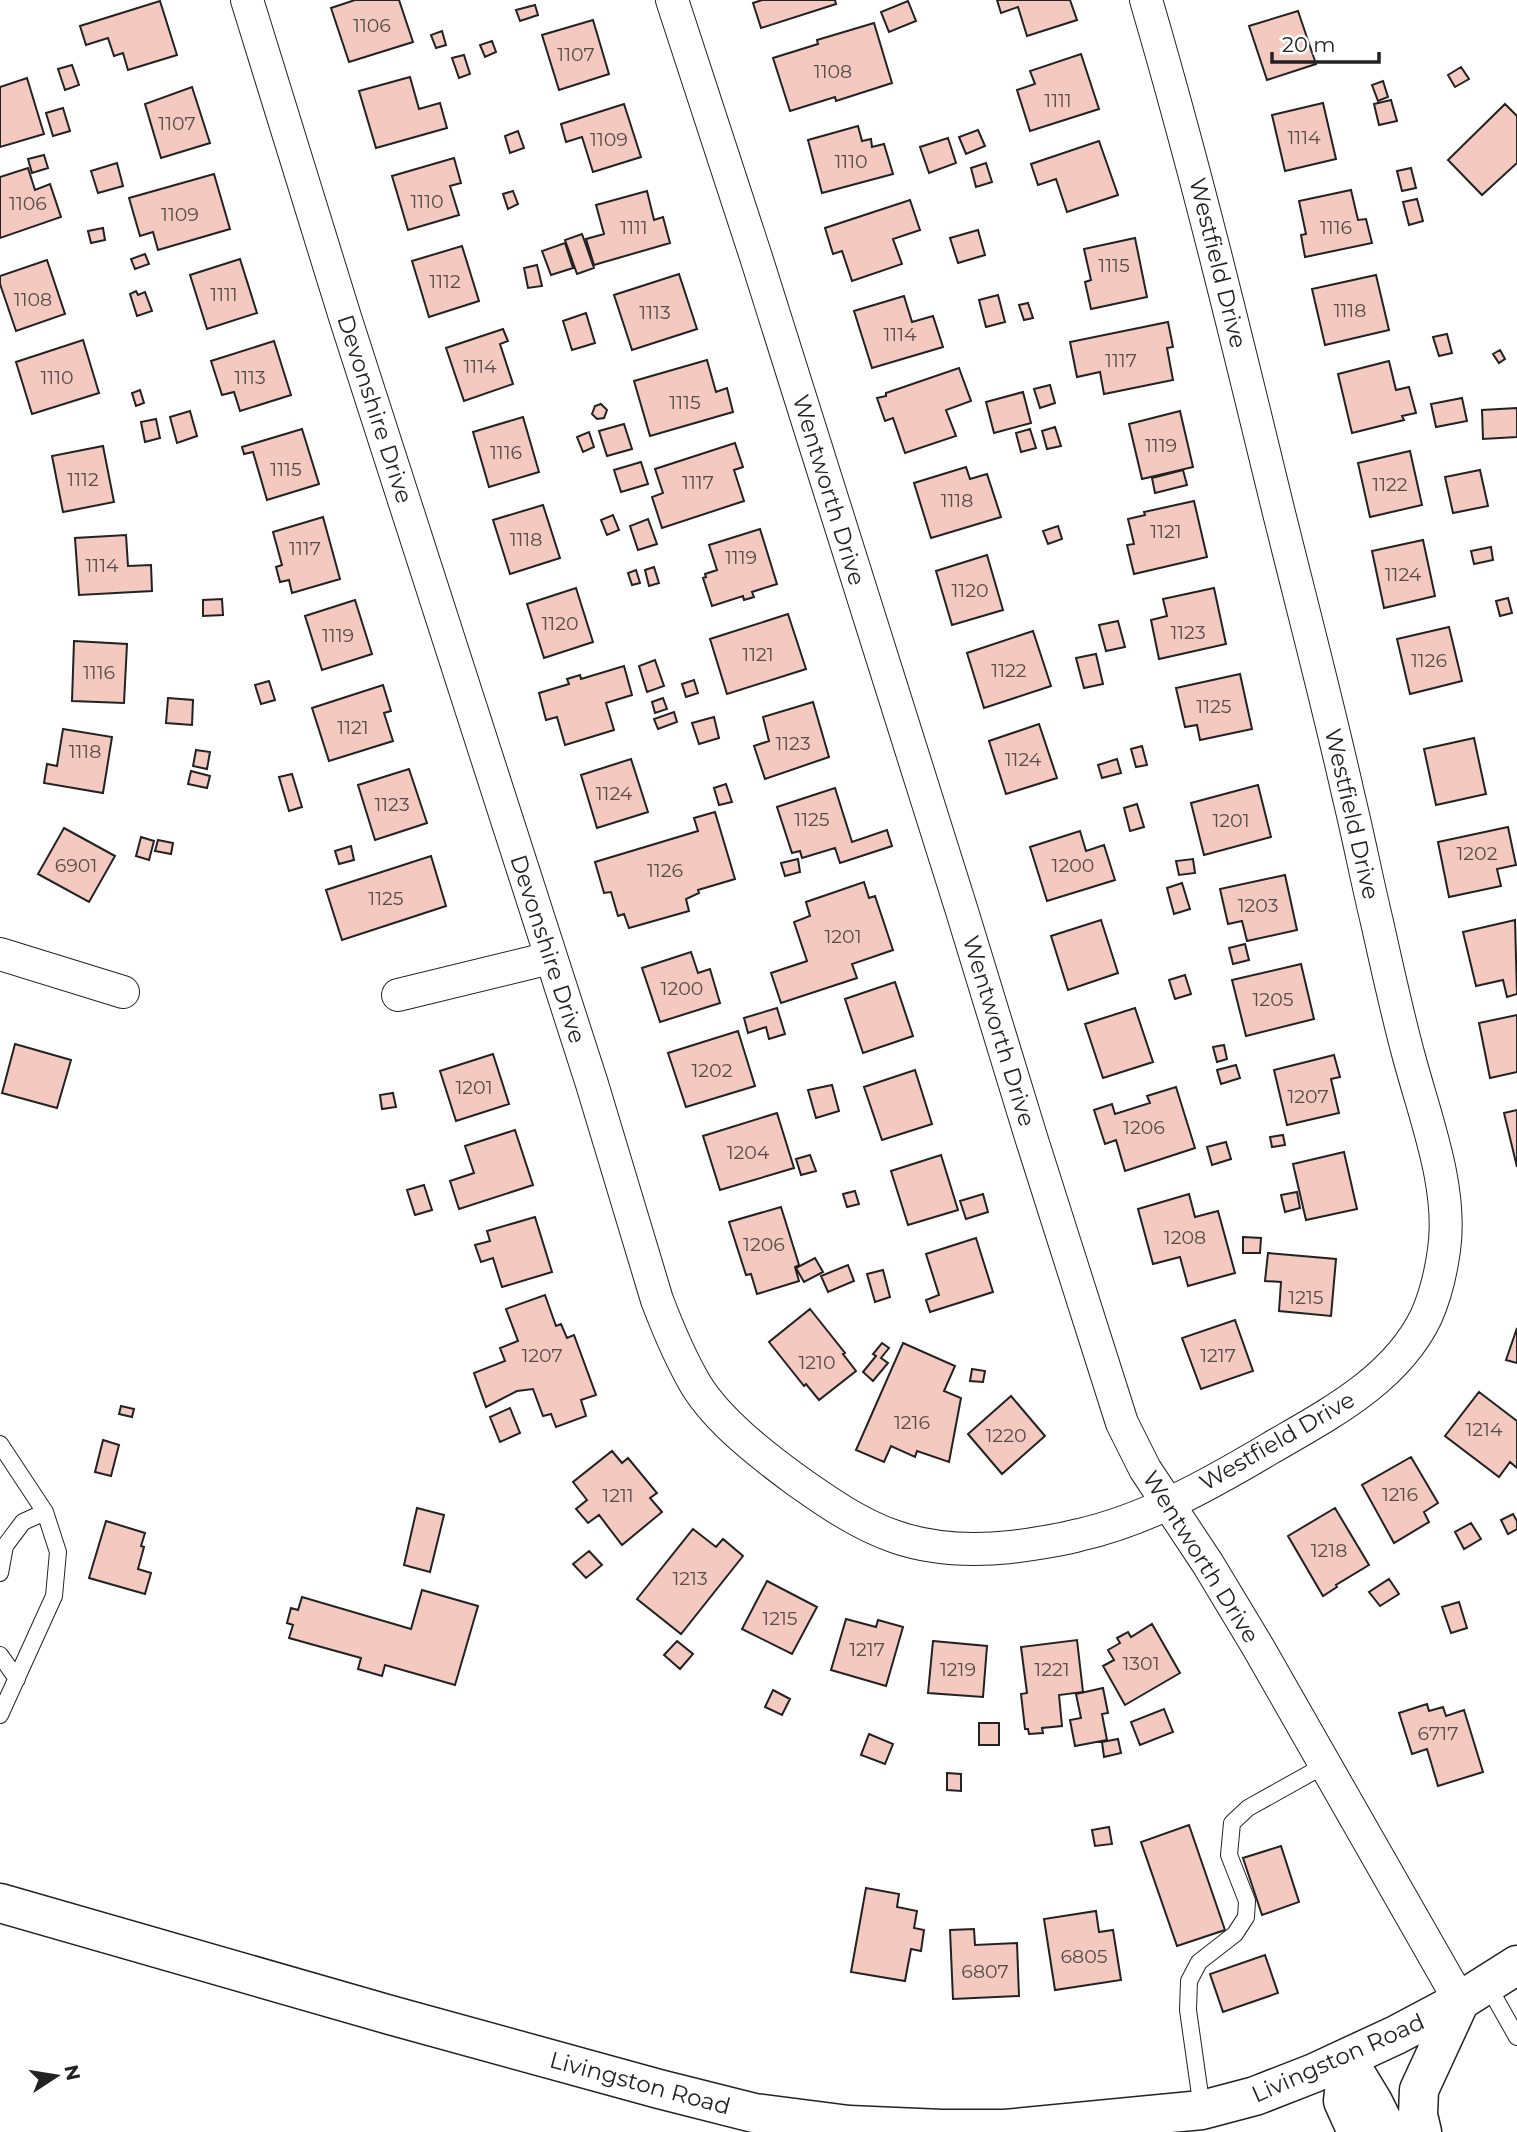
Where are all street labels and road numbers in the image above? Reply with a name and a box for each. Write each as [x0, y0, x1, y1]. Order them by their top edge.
street label: Westfield Drive [1183, 175, 1253, 351]
street label: Devonshire Drive [331, 311, 419, 507]
street label: Wentworth Drive [787, 391, 871, 589]
street label: Westfield Drive [1319, 726, 1385, 902]
street label: Devonshire Drive [504, 851, 592, 1047]
street label: Wentworth Drive [957, 932, 1041, 1130]
street label: Westfield Drive [1194, 1385, 1360, 1497]
street label: Wentworth Drive [1137, 1466, 1265, 1648]
street label: Livingston Road [1247, 2007, 1429, 2109]
street label: Livingston Road [547, 2045, 733, 2121]

